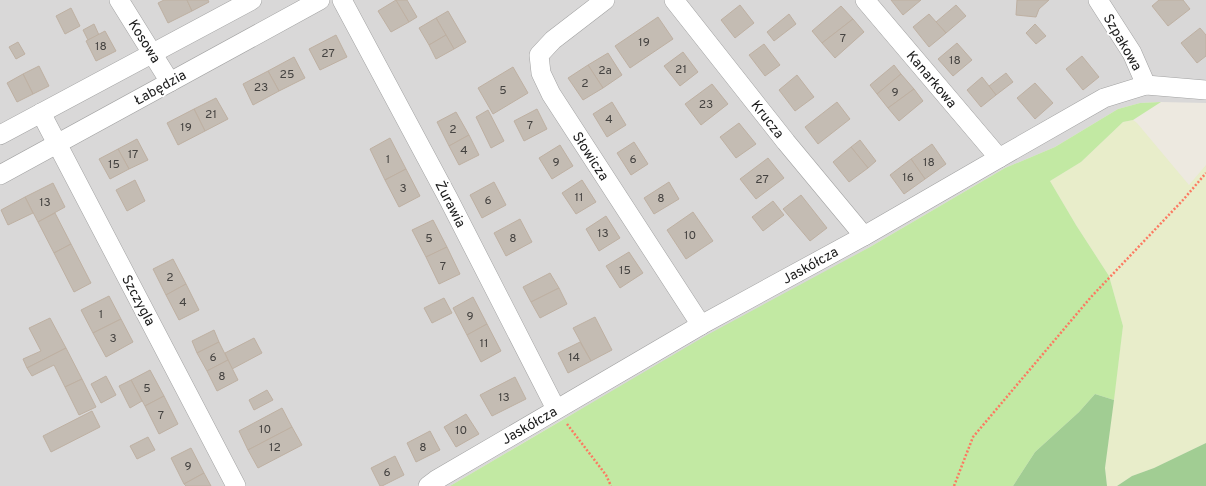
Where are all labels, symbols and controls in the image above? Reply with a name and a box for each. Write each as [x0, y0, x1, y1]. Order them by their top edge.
street label: Szpakowa [1099, 11, 1145, 74]
street label: Kosowa [124, 17, 164, 67]
house number: 7 [840, 31, 846, 47]
house number: 19 [638, 35, 650, 51]
house number: 18 [95, 39, 107, 55]
house number: 27 [321, 46, 335, 62]
street label: Kanarkowa [902, 48, 960, 112]
house number: 18 [949, 53, 961, 69]
house number: 21 [675, 62, 687, 78]
house number: 2a [598, 63, 612, 79]
street label: Łabędzia [132, 67, 190, 110]
house number: 25 [280, 67, 294, 83]
house number: 2 [581, 76, 589, 92]
house number: 23 [254, 80, 268, 96]
house number: 5 [499, 83, 507, 99]
house number: 9 [891, 85, 899, 101]
house number: 23 [699, 97, 713, 113]
street label: Krucza [747, 97, 787, 142]
house number: 21 [205, 107, 217, 123]
house number: 4 [605, 112, 613, 128]
house number: 7 [527, 118, 533, 134]
house number: 19 [180, 120, 192, 136]
house number: 2 [449, 122, 457, 138]
street label: Słowicza [568, 129, 612, 184]
house number: 4 [460, 143, 468, 159]
house number: 17 [128, 147, 138, 163]
house number: 1 [386, 152, 390, 168]
house number: 6 [629, 152, 637, 168]
house number: 9 [552, 155, 560, 171]
house number: 18 [923, 155, 935, 171]
house number: 15 [108, 157, 120, 173]
house number: 16 [902, 170, 914, 186]
house number: 27 [755, 172, 769, 188]
street label: Żurawia [431, 178, 470, 231]
house number: 3 [399, 181, 407, 197]
house number: 11 [575, 190, 583, 206]
house number: 8 [657, 191, 665, 207]
house number: 6 [484, 193, 492, 209]
house number: 13 [39, 195, 51, 211]
house number: 13 [597, 226, 609, 242]
house number: 10 [684, 228, 696, 244]
house number: 5 [425, 231, 433, 247]
house number: 8 [509, 231, 517, 247]
street label: Jaskółcza [780, 244, 842, 289]
house number: 7 [440, 259, 446, 275]
house number: 15 [619, 263, 631, 279]
house number: 2 [166, 270, 174, 286]
street label: Szczygla [117, 272, 158, 329]
house number: 4 [179, 295, 187, 311]
house number: 1 [99, 307, 103, 323]
house number: 9 [466, 309, 474, 325]
house number: 3 [109, 331, 117, 347]
house number: 11 [480, 336, 488, 352]
house number: 6 [209, 350, 217, 366]
house number: 14 [568, 350, 580, 366]
house number: 8 [218, 369, 226, 385]
house number: 5 [143, 381, 151, 397]
house number: 13 [498, 390, 510, 406]
street label: Jaskółcza [499, 404, 561, 449]
house number: 7 [158, 408, 164, 424]
house number: 10 [259, 422, 271, 438]
house number: 10 [455, 423, 467, 439]
house number: 12 [269, 440, 281, 456]
house number: 8 [419, 440, 427, 456]
house number: 9 [184, 459, 192, 475]
house number: 6 [383, 465, 391, 481]

